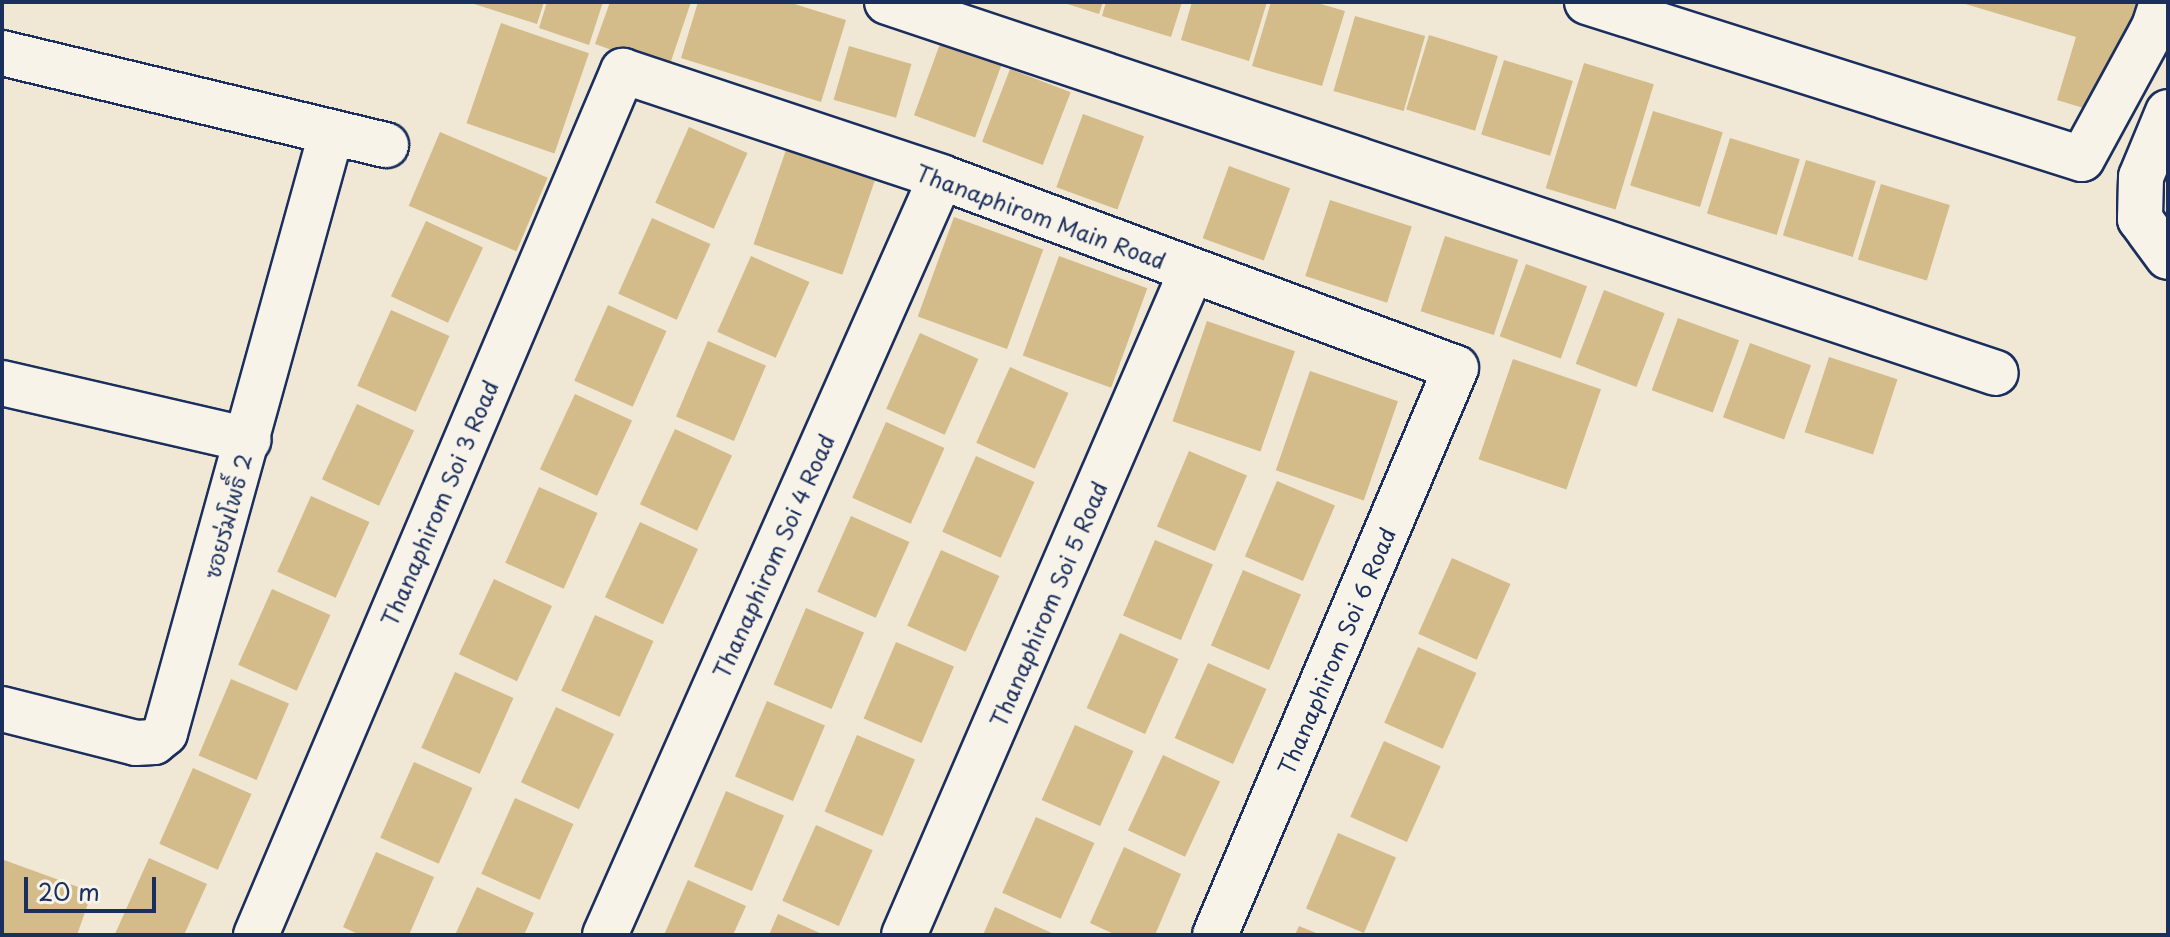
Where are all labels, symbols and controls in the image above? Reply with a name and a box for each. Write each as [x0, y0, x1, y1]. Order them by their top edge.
street label: Thanaphirom Main Road [912, 158, 1170, 274]
street label: Thanaphirom Soi 3 Road [375, 376, 503, 630]
street label: Thanaphirom Soi 4 Road [707, 429, 839, 683]
street label: ซอยร่มโพธิ์ 2 [198, 451, 256, 581]
street label: Thanaphirom Soi 5 Road [984, 477, 1112, 731]
street label: Thanaphirom Soi 6 Road [1272, 523, 1400, 779]
scale bar [28, 861, 160, 911]
text: 20 m [38, 873, 100, 909]

